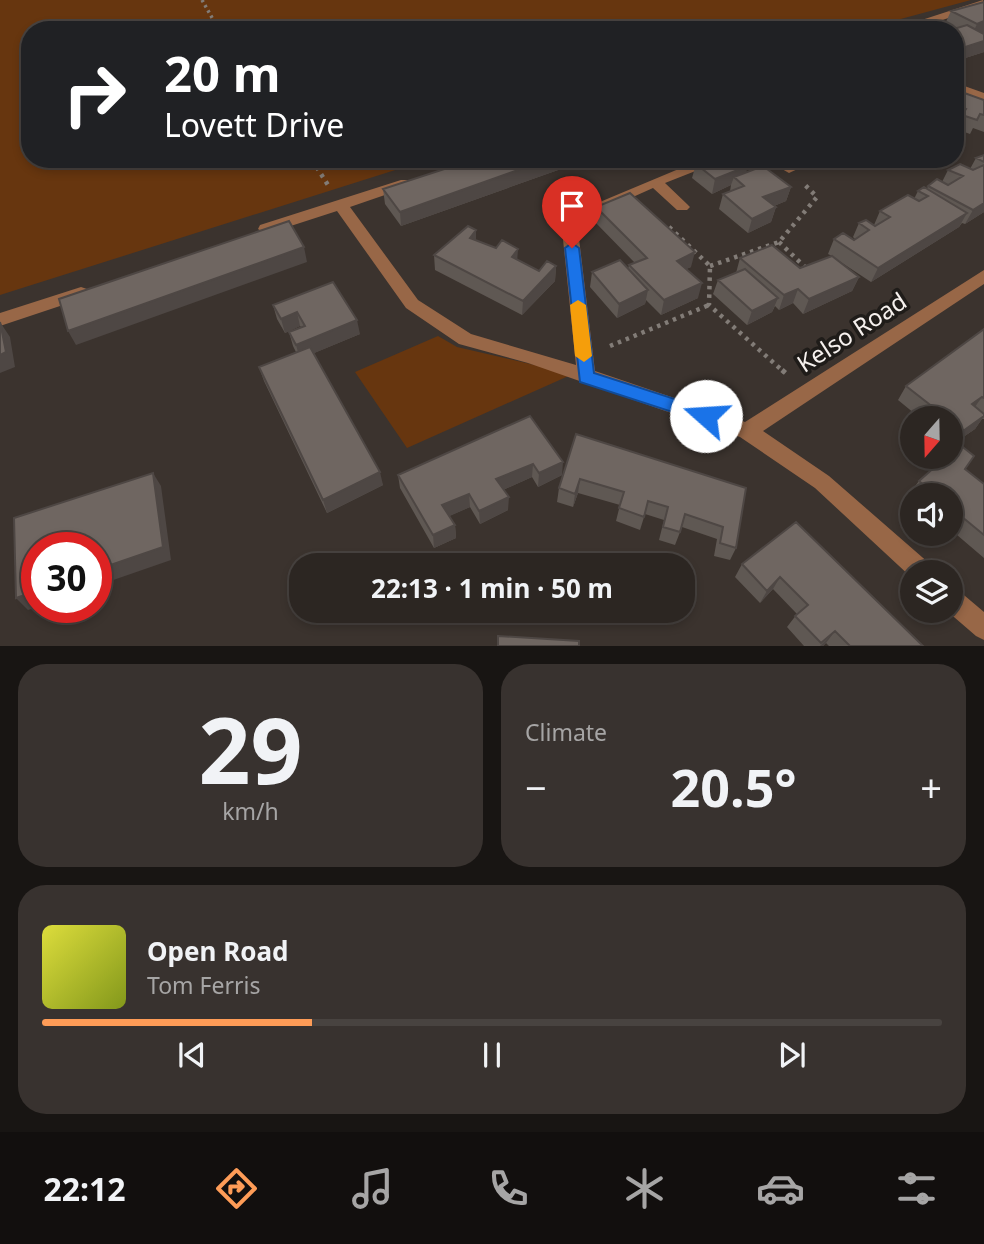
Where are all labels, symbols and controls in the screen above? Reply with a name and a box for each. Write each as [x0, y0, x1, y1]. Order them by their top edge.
text: 20 m [164, 40, 281, 106]
icon: right [49, 49, 140, 140]
text: Lovett Drive [164, 103, 344, 146]
pin [542, 176, 602, 248]
icon: arrive [553, 187, 591, 225]
street label: Kelso Road [790, 284, 912, 379]
position arrow [669, 379, 743, 453]
north arrow [900, 406, 962, 469]
map controls [900, 406, 963, 623]
button: sound [900, 483, 963, 546]
speed limit sign: 30 [21, 532, 112, 623]
button: layers [900, 560, 963, 623]
text: 22:13 · 1 min · 50 m [371, 570, 613, 606]
text: 29 [198, 687, 303, 811]
text: Climate [525, 716, 607, 748]
text: 20.5° [671, 751, 796, 822]
text: − [525, 761, 547, 813]
text: + [920, 761, 942, 813]
text: km/h [222, 795, 279, 827]
text: Open Road [147, 933, 289, 969]
text: Tom Ferris [147, 969, 260, 1001]
icon: previous [173, 1036, 211, 1074]
icon: pause [473, 1036, 511, 1074]
icon: next [773, 1036, 811, 1074]
icon: directions [212, 1164, 261, 1213]
icon: music [348, 1164, 397, 1213]
icon: phone [484, 1164, 533, 1213]
icon: climate [620, 1164, 669, 1213]
icon: car [756, 1164, 805, 1213]
icon: filters [892, 1164, 941, 1213]
text: 22:12 [43, 1167, 126, 1210]

